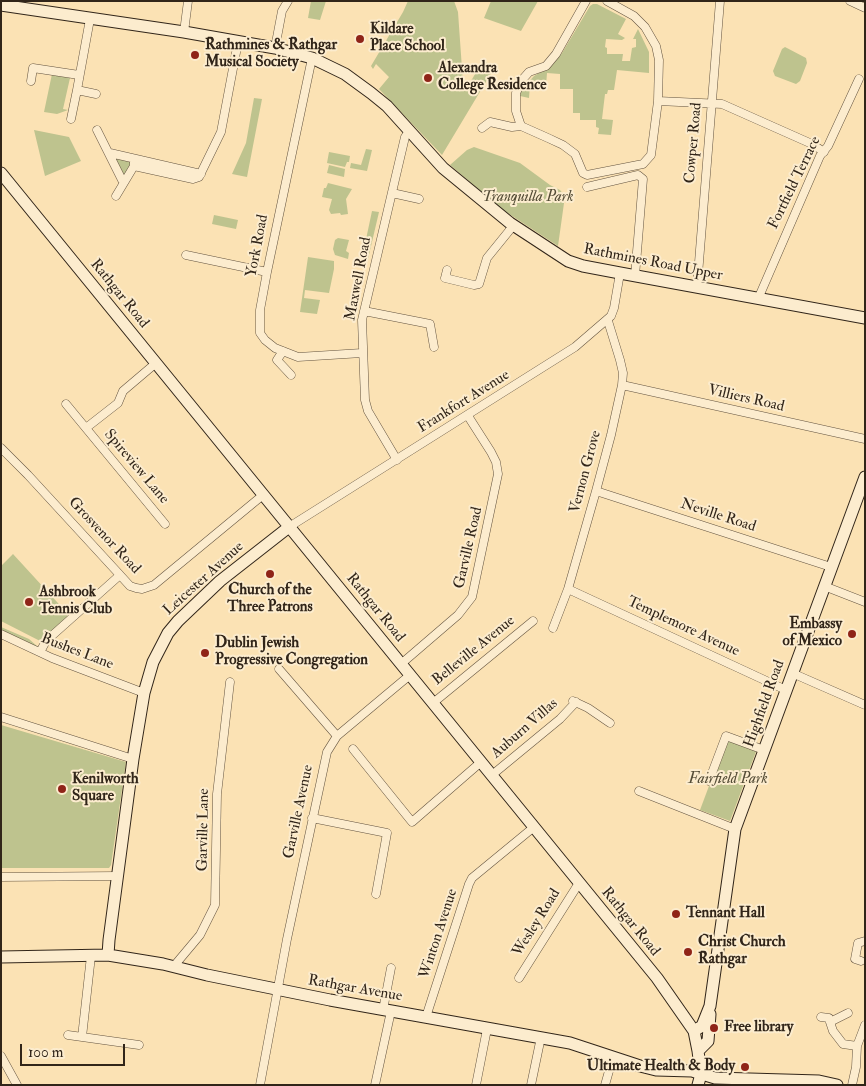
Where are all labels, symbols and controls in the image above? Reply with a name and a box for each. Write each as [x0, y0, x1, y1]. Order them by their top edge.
place label: Kildare Place School [370, 21, 445, 56]
marker: Kildare Place School [354, 33, 366, 45]
place label: Rathmines & Rathgar Musical Society [205, 37, 337, 72]
marker: Rathmines & Rathgar Musical Society [189, 49, 201, 61]
place label: Alexandra College Residence [438, 60, 546, 95]
marker: Alexandra College Residence [422, 72, 434, 84]
street label: Cowper Road [681, 102, 707, 184]
street label: Fortfield Terrace [765, 134, 825, 232]
park label: Tranquilla Park [483, 189, 573, 207]
street label: York Road [243, 213, 273, 279]
street label: Maxwell Road [342, 236, 376, 322]
street label: Rathmines Road Upper [582, 241, 724, 285]
street label: Rathgar Road [86, 256, 152, 332]
street label: Frankfort Avenue [415, 367, 513, 437]
street label: Villiers Road [706, 381, 786, 417]
street label: Spireview Lane [100, 426, 172, 508]
street label: Vernon Grove [566, 429, 606, 515]
street label: Grosvenor Road [64, 494, 144, 578]
street label: Neville Road [678, 495, 758, 537]
street label: Garville Road [451, 505, 487, 591]
street label: Leicester Avenue [160, 538, 248, 620]
marker: Church of the Three Patrons [264, 568, 276, 580]
street label: Rathgar Road [342, 570, 408, 646]
place label: Church of the Three Patrons [227, 582, 313, 617]
place label: Ashbrook Tennis Club [39, 584, 112, 619]
street label: Templemore Avenue [624, 593, 742, 661]
marker: Ashbrook Tennis Club [23, 596, 35, 608]
street label: Belleville Avenue [429, 612, 519, 690]
place label: Embassy of Mexico [782, 616, 842, 651]
marker: Embassy of Mexico [846, 628, 858, 640]
street label: Bushes Lane [38, 630, 116, 674]
place label: Dublin Jewish Progressive Congregation [215, 635, 368, 670]
marker: Dublin Jewish Progressive Congregation [199, 647, 211, 659]
street label: Highfield Road [741, 658, 789, 750]
street label: Auburn Villas [488, 695, 562, 763]
street label: Garville Avenue [280, 763, 318, 861]
place label: Kenilworth Square [72, 771, 139, 806]
park label: Fairfield Park [688, 771, 768, 789]
marker: Kenilworth Square [56, 783, 68, 795]
street label: Garville Lane [194, 788, 214, 872]
street label: Rathgar Road [597, 884, 663, 960]
street label: Wesley Road [509, 886, 565, 960]
street label: Winton Avenue [416, 887, 462, 981]
place label: Tennant Hall [686, 905, 765, 923]
marker: Tennant Hall [670, 908, 682, 920]
place label: Christ Church Rathgar [698, 934, 786, 969]
marker: Christ Church Rathgar [682, 946, 694, 958]
street label: Rathgar Avenue [306, 972, 404, 1006]
place label: Free library [724, 1019, 793, 1037]
marker: Free library [708, 1022, 720, 1034]
scale bar [22, 1034, 128, 1066]
text: 100 m [28, 1043, 63, 1062]
place label: Ultimate Health & Body [587, 1058, 735, 1076]
marker: Ultimate Health & Body [739, 1061, 751, 1073]

